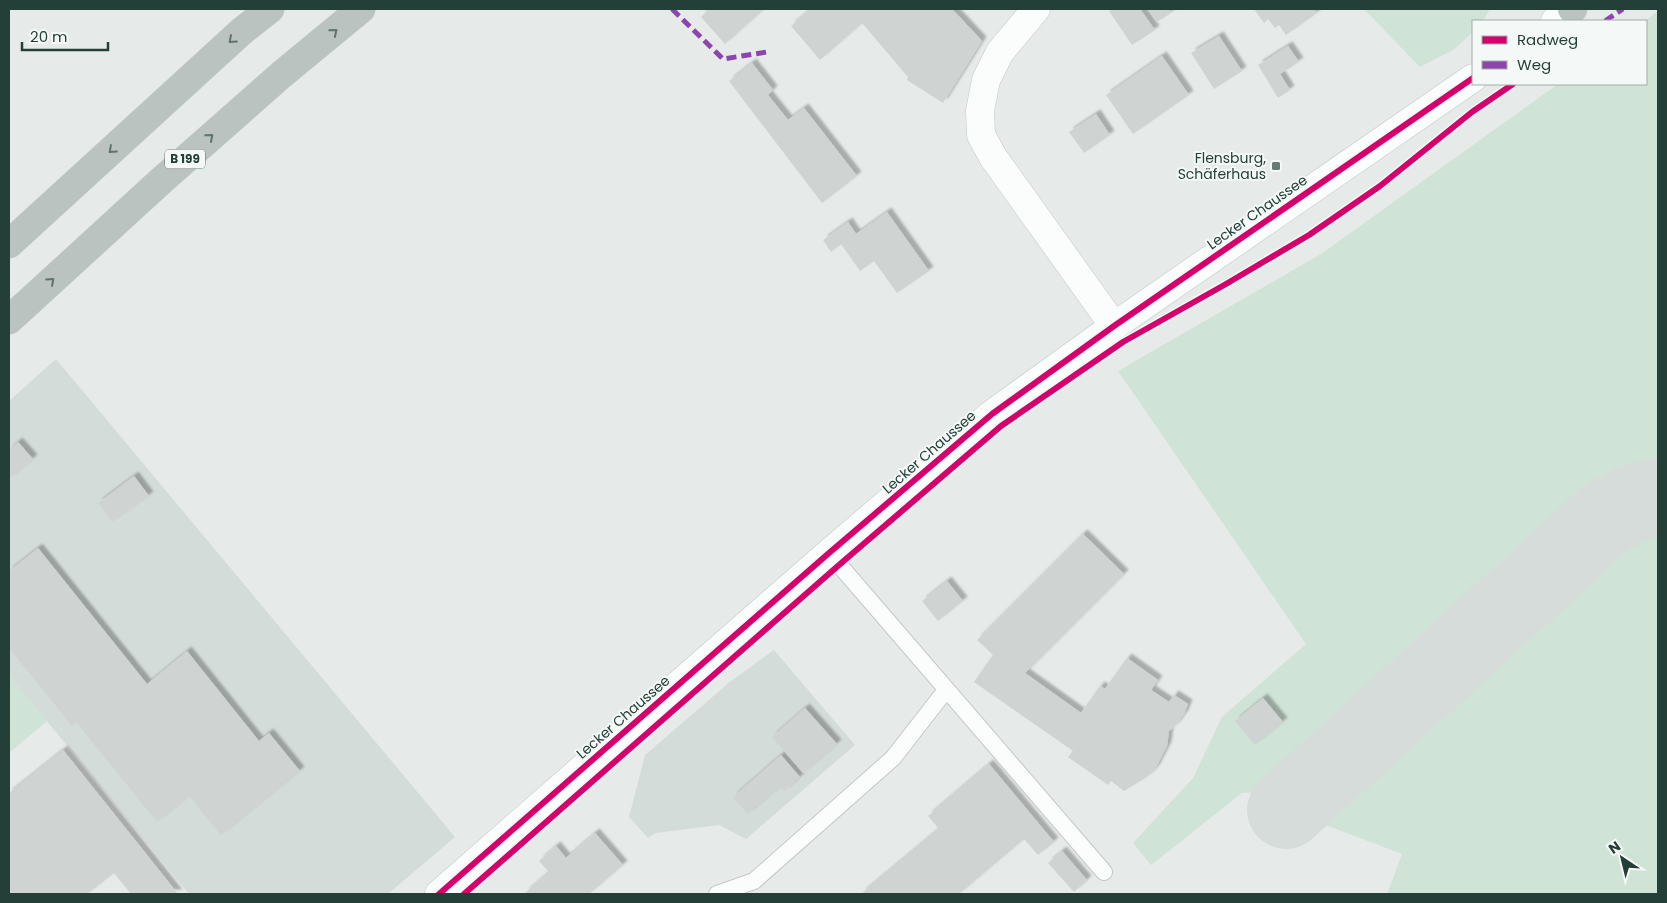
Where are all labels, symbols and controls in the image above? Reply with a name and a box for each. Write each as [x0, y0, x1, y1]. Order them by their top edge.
scale bar [22, 20, 109, 52]
legend [1472, 20, 1647, 85]
text: 20 m [30, 26, 68, 47]
one-way arrow [328, 28, 337, 37]
text: Radweg [1517, 29, 1578, 50]
one-way arrow [229, 34, 238, 43]
text: Weg [1517, 54, 1551, 75]
one-way arrow [205, 134, 214, 143]
one-way arrow [109, 144, 118, 153]
place label: Flensburg, Schäferhaus [1178, 148, 1266, 184]
road number: B 199 [165, 150, 205, 168]
marker: Flensburg, Schäferhaus [1270, 160, 1282, 172]
street label: Lecker Chaussee [1203, 170, 1311, 254]
one-way arrow [45, 278, 54, 287]
street label: Lecker Chaussee [878, 405, 980, 498]
street label: Lecker Chaussee [572, 670, 674, 763]
north arrow [1597, 833, 1647, 883]
text: N [1604, 836, 1625, 859]

